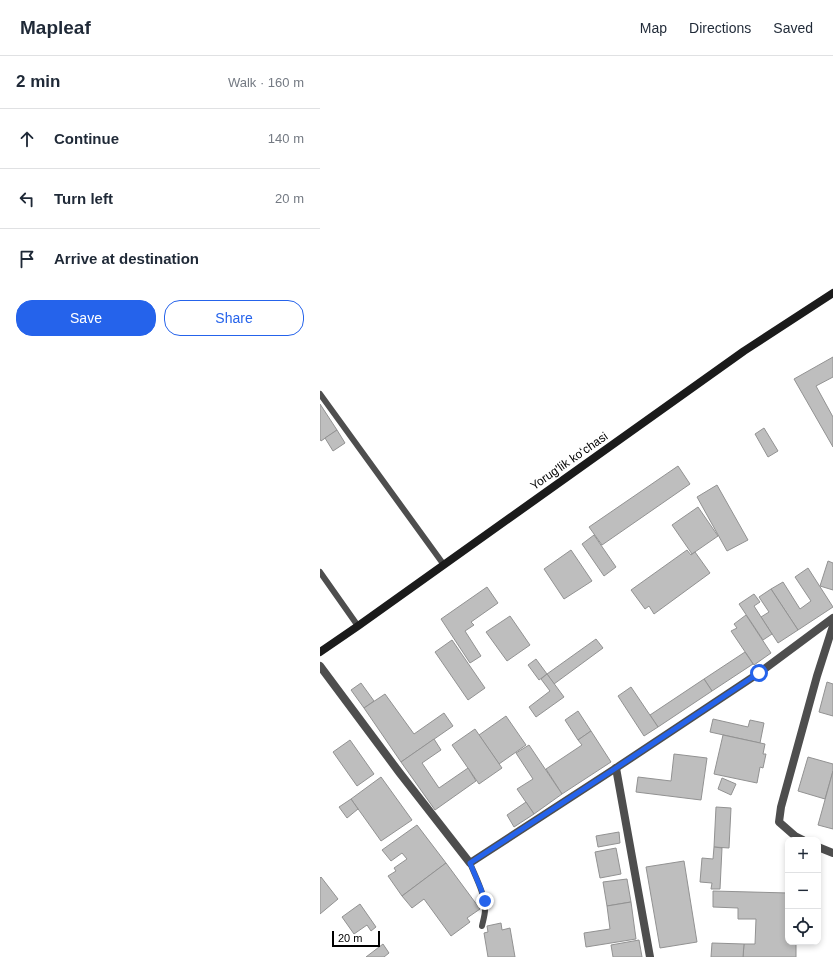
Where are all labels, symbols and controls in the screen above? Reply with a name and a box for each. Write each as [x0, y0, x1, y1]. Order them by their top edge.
text: Mapleaf [20, 17, 91, 38]
text: Map [640, 20, 667, 36]
text: Directions [689, 20, 751, 36]
text: Saved [773, 20, 813, 36]
text: 2 min [16, 72, 60, 91]
text: Walk · 160 m [228, 75, 304, 90]
icon: ahead [16, 128, 38, 150]
text: Continue [54, 130, 119, 147]
text: 140 m [268, 131, 304, 146]
icon: left [16, 188, 38, 210]
text: Turn left [54, 190, 113, 207]
text: 20 m [275, 191, 304, 206]
icon: arrive [16, 248, 38, 270]
text: Arrive at destination [54, 250, 199, 267]
button: Save [16, 300, 156, 336]
button: Share [164, 300, 304, 336]
street label: Yorug'lik koʻchasi [528, 429, 610, 493]
route start [750, 664, 768, 682]
map controls [785, 837, 821, 945]
button: + [785, 837, 821, 873]
button: − [785, 873, 821, 909]
route end [476, 892, 494, 910]
button: locate [785, 909, 821, 945]
scale bar [332, 929, 380, 948]
text: 20 m [338, 932, 362, 944]

